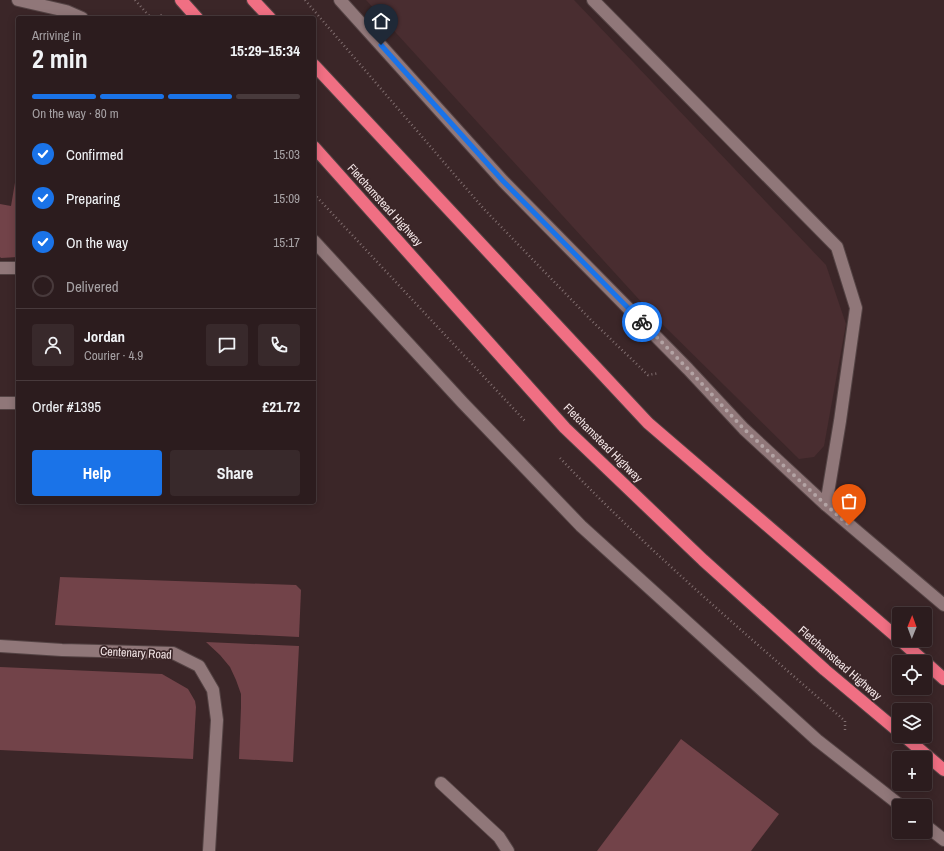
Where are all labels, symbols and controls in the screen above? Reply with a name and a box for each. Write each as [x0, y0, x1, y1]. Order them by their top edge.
pin [364, 4, 398, 45]
icon: home [370, 10, 392, 32]
text: Arriving in [32, 27, 81, 44]
text: 15:29–15:34 [230, 40, 300, 61]
text: 2 min [32, 41, 88, 76]
text: On the way · 80 m [32, 105, 119, 122]
icon: check [32, 143, 54, 165]
text: Confirmed [66, 144, 123, 165]
text: 15:03 [273, 146, 300, 163]
street label: Fletchamstead Highway [344, 160, 426, 250]
icon: check [32, 187, 54, 209]
text: Preparing [66, 188, 120, 209]
text: 15:09 [273, 190, 300, 207]
icon: check [32, 231, 54, 253]
text: On the way [66, 232, 128, 253]
text: 15:17 [273, 234, 300, 251]
text: Delivered [66, 276, 119, 297]
courier [622, 302, 662, 342]
icon: bike [631, 311, 653, 333]
button: person [32, 324, 74, 366]
button: chat [206, 324, 248, 366]
button: phone [258, 324, 300, 366]
text: Jordan [84, 326, 125, 347]
text: Courier · 4.9 [84, 347, 143, 364]
text: Order #1395 [32, 396, 101, 417]
text: £21.72 [262, 396, 300, 417]
street label: Fletchamstead Highway [560, 400, 646, 486]
button: Help [32, 450, 162, 496]
button: Share [170, 450, 300, 496]
pin [832, 484, 866, 525]
icon: bag [838, 490, 860, 512]
north arrow [892, 607, 932, 647]
map controls [892, 607, 932, 839]
street label: Fletchamstead Highway [795, 622, 885, 704]
street label: Centenary Road [100, 643, 172, 663]
button: locate [892, 655, 932, 695]
button: layers [892, 703, 932, 743]
button: + [892, 751, 932, 791]
button: − [892, 799, 932, 839]

